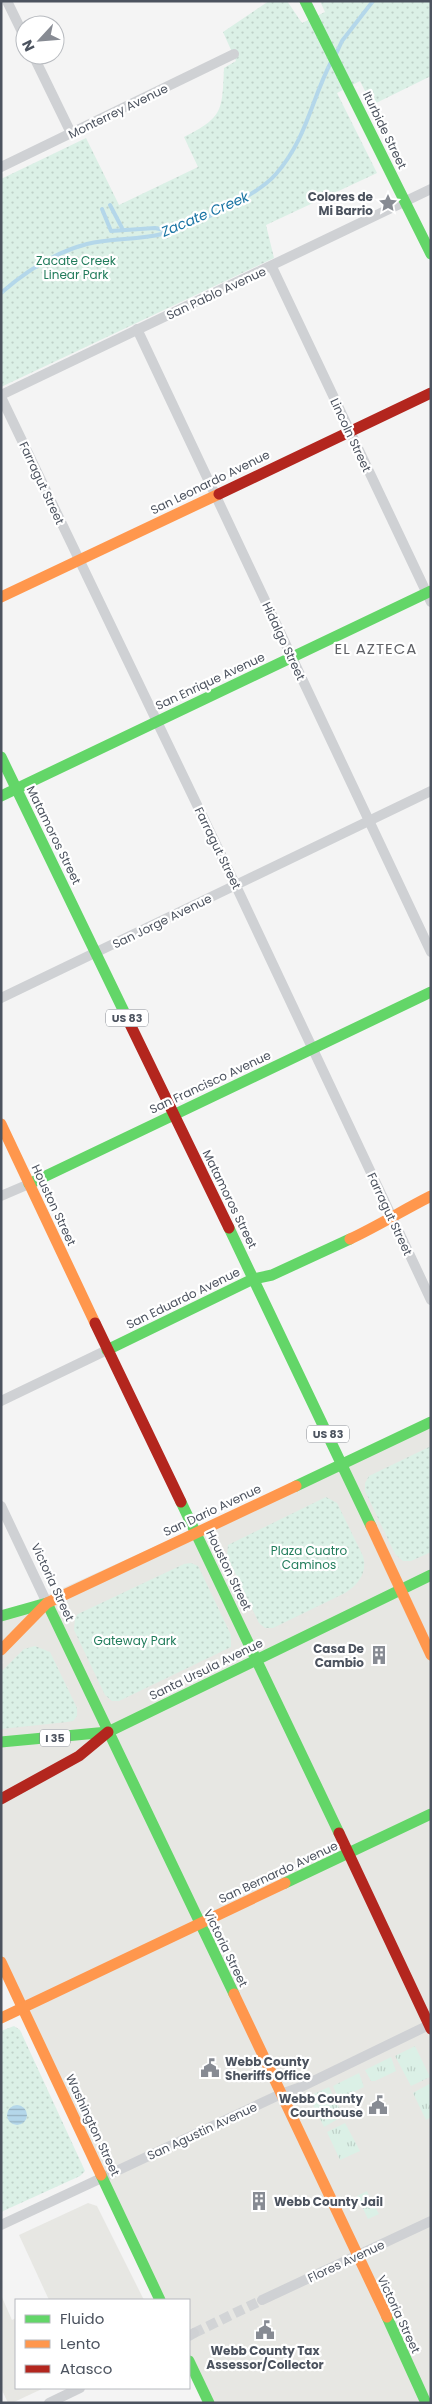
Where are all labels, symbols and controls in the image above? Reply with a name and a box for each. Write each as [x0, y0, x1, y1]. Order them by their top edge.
north arrow [15, 15, 65, 65]
text: N [17, 37, 40, 55]
street label: Monterrey Avenue [65, 79, 171, 143]
street label: Iturbide Street [359, 88, 411, 172]
water label: Zacate Creek [157, 186, 253, 242]
place label: Colores de Mi Barrio [308, 188, 374, 219]
place icon: Colores de Mi Barrio [377, 192, 399, 214]
park label: Zacate Creek Linear Park [36, 252, 117, 283]
street label: San Pablo Avenue [163, 262, 269, 324]
street label: Lincoln Street [326, 395, 376, 475]
street label: Farragut Street [15, 439, 69, 527]
street label: San Leonardo Avenue [148, 446, 272, 518]
street label: Hidalgo Street [258, 599, 310, 683]
district label: EL AZTECA [335, 638, 417, 659]
street label: San Enrique Avenue [153, 648, 267, 714]
street label: Matamoros Street [23, 783, 85, 887]
street label: Farragut Street [191, 804, 245, 892]
street label: San Jorge Avenue [110, 890, 214, 952]
road number: US 83 [106, 1010, 148, 1026]
street label: San Francisco Avenue [147, 1046, 273, 1118]
street label: Matamoros Street [199, 1147, 261, 1251]
street label: Houston Street [28, 1162, 80, 1248]
street label: Farragut Street [363, 1170, 417, 1258]
street label: San Eduardo Avenue [123, 1263, 243, 1333]
road number: US 83 [307, 1426, 349, 1442]
street label: San Dario Avenue [160, 1480, 264, 1540]
street label: Houston Street [202, 1527, 256, 1613]
street label: Victoria Street [27, 1540, 79, 1624]
park label: Plaza Cuatro Caminos [271, 1542, 348, 1573]
park label: Gateway Park [94, 1632, 177, 1649]
street label: Santa Ursula Avenue [146, 1634, 266, 1704]
place label: Casa De Cambio [313, 1640, 365, 1671]
building icon: Casa De Cambio [368, 1644, 390, 1666]
road number: I 35 [40, 1730, 70, 1746]
street label: San Bernardo Avenue [216, 1837, 340, 1907]
street label: Victoria Street [200, 1906, 252, 1990]
place label: Webb County Sheriffs Office [225, 2053, 311, 2084]
public building icon: Webb County Sheriffs Office [199, 2057, 221, 2079]
street label: Washington Street [62, 2071, 124, 2179]
place label: Webb County Courthouse [279, 2090, 364, 2121]
public building icon: Webb County Courthouse [367, 2094, 389, 2116]
street label: San Agustin Avenue [144, 2098, 260, 2164]
building icon: Webb County Jail [248, 2190, 270, 2212]
place label: Webb County Jail [274, 2193, 383, 2210]
street label: Flores Avenue [305, 2236, 387, 2286]
street label: Victoria Street [373, 2272, 425, 2356]
legend [15, 2299, 190, 2389]
text: Fluido [60, 2308, 104, 2329]
public building icon: Webb County Tax Assessor/Collector [254, 2319, 276, 2341]
text: Lento [60, 2333, 100, 2354]
place label: Webb County Tax Assessor/Collector [206, 2342, 324, 2373]
text: Atasco [60, 2358, 112, 2379]

